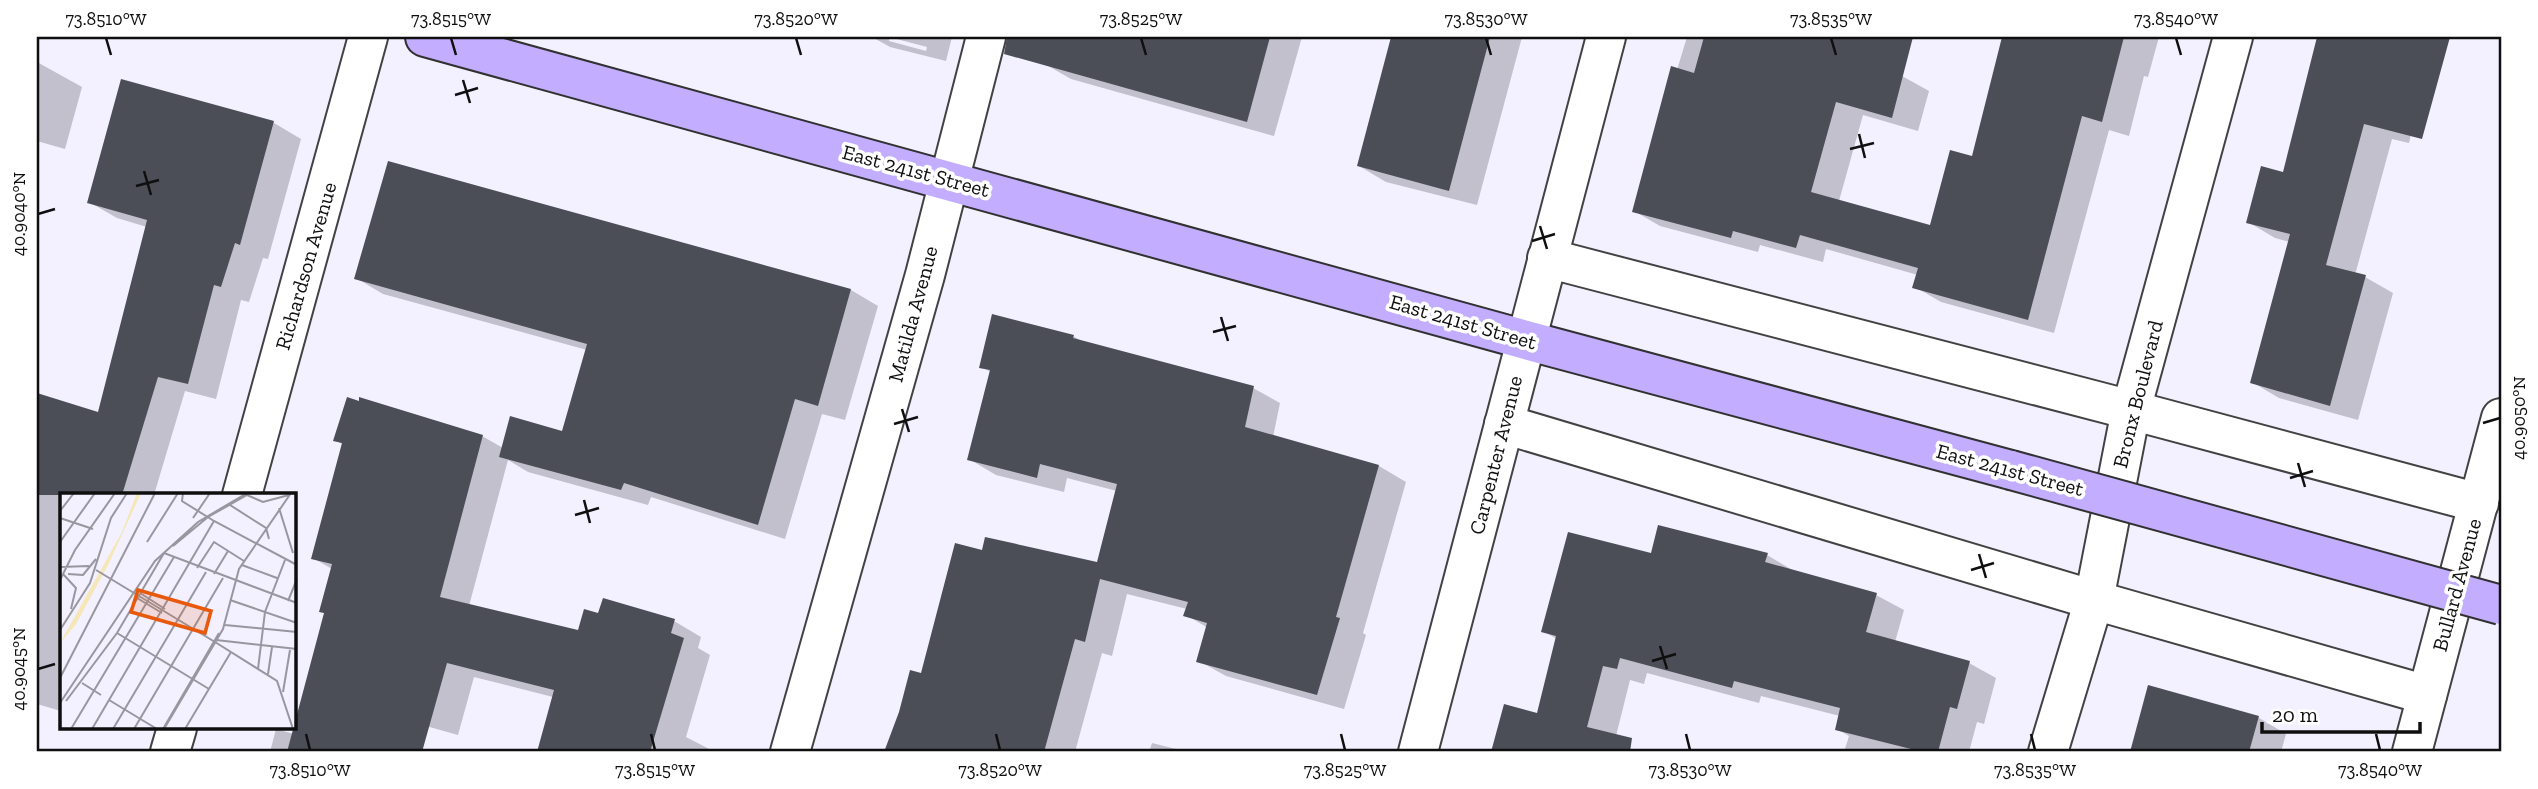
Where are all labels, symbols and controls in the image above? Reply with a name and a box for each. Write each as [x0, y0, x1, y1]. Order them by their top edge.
text: 73.8510°W [65, 8, 147, 30]
text: 73.8515°W [411, 8, 491, 30]
text: 73.8520°W [754, 8, 838, 30]
text: 73.8525°W [1100, 8, 1182, 30]
text: 73.8530°W [1444, 8, 1528, 30]
text: 73.8535°W [1790, 8, 1872, 30]
text: 73.8540°W [2134, 8, 2218, 30]
street label: East 241st Street [840, 139, 993, 202]
text: 40.9040°N [8, 172, 30, 256]
street label: Richardson Avenue [270, 179, 341, 353]
street label: Matilda Avenue [882, 243, 943, 385]
street label: East 241st Street [1387, 289, 1540, 354]
street label: Bronx Boulevard [2107, 317, 2168, 470]
street label: Carpenter Avenue [1464, 373, 1527, 537]
text: 40.9050°N [2508, 376, 2530, 460]
street label: East 241st Street [1934, 438, 2087, 501]
inset map [60, 493, 296, 730]
street label: Bullard Avenue [2427, 515, 2486, 654]
text: 40.9045°N [8, 628, 30, 710]
scale bar [2262, 691, 2419, 735]
text: 20 m [2272, 702, 2318, 727]
text: 73.8510°W [269, 759, 351, 781]
text: 73.8515°W [615, 759, 695, 781]
text: 73.8520°W [958, 759, 1042, 781]
text: 73.8525°W [1304, 759, 1386, 781]
text: 73.8530°W [1648, 759, 1732, 781]
text: 73.8535°W [1994, 759, 2076, 781]
text: 73.8540°W [2338, 759, 2422, 781]

